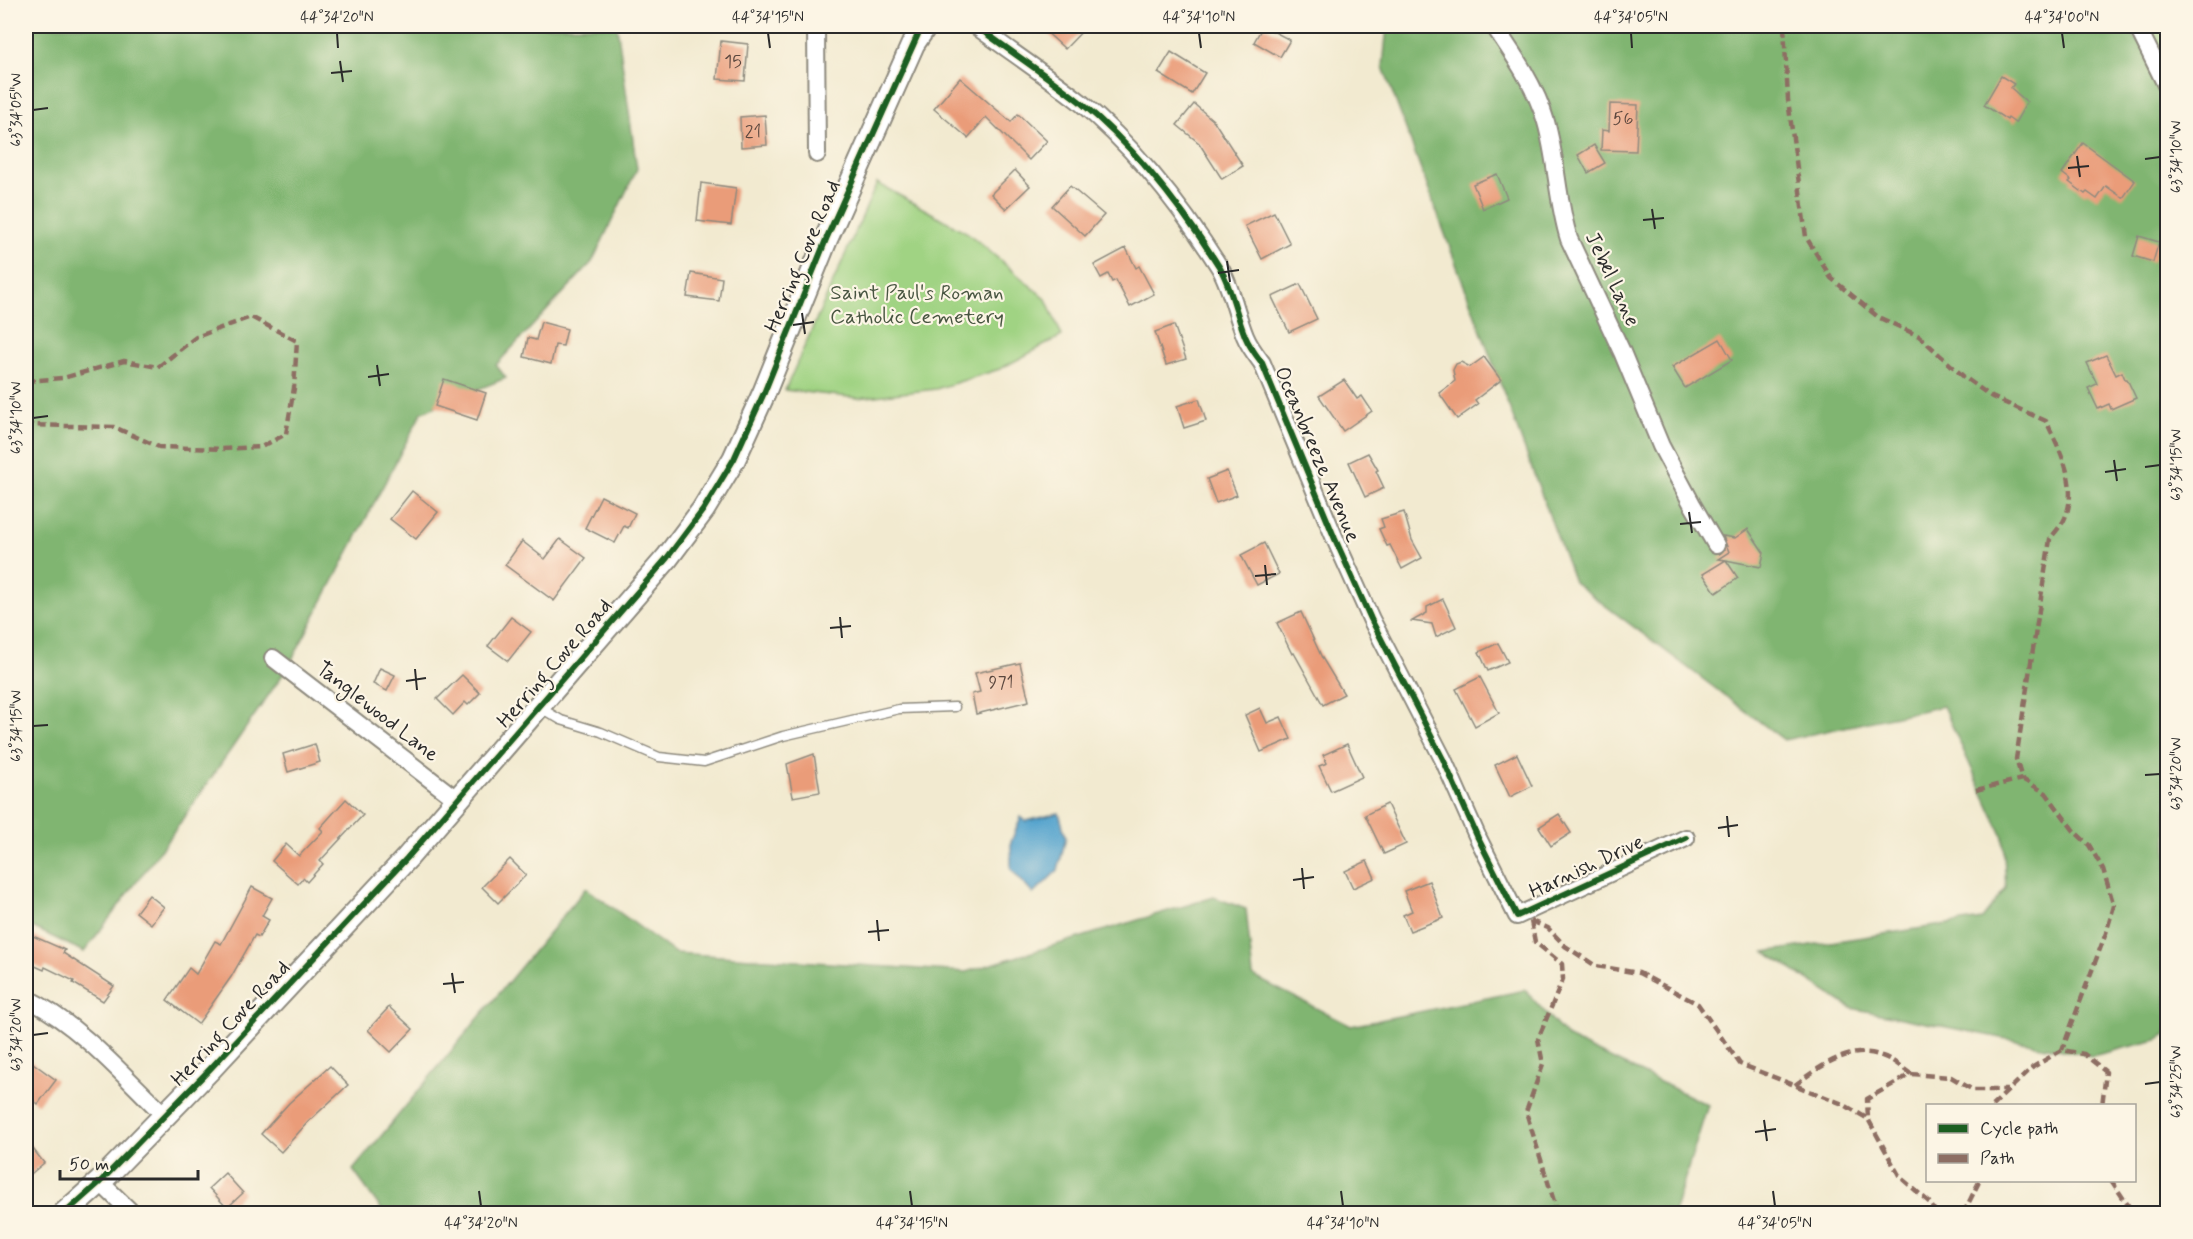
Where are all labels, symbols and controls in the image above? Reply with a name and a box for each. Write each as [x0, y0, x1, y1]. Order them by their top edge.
text: 44°34'20"N [300, 8, 374, 28]
text: 44°34'15"N [732, 8, 804, 28]
text: 44°34'10"N [1163, 8, 1235, 28]
text: 44°34'05"N [1594, 8, 1668, 28]
text: 44°34'00"N [2025, 8, 2099, 28]
house number: 15 [724, 50, 742, 74]
text: 63°34'05"W [7, 73, 27, 147]
house number: 56 [1613, 107, 1633, 131]
house number: 21 [745, 120, 761, 144]
text: 63°34'10"W [2167, 121, 2187, 193]
street label: Herring Cove Road [758, 176, 849, 338]
street label: Jebel Lane [1578, 228, 1646, 331]
park label: Saint Paul's Roman Catholic Cemetery [830, 279, 1004, 331]
street label: Oceanbreeze Avenue [1267, 362, 1367, 547]
text: 63°34'10"W [7, 382, 27, 454]
text: 63°34'15"W [2167, 429, 2187, 501]
street label: Herring Cove Road [491, 593, 620, 736]
street label: Tanglewood Lane [309, 655, 445, 770]
house number: 971 [989, 671, 1013, 695]
text: 63°34'15"W [7, 690, 27, 762]
text: 63°34'20"W [2167, 737, 2187, 811]
street label: Harnish Drive [1525, 828, 1648, 906]
street label: Herring Cove Road [165, 955, 298, 1094]
text: 63°34'20"W [7, 998, 27, 1072]
text: 63°34'25"W [2167, 1046, 2187, 1118]
legend [1926, 1104, 2136, 1182]
text: Cycle path [1980, 1117, 2058, 1141]
scale bar [60, 1143, 198, 1181]
text: Path [1980, 1147, 2015, 1171]
text: 50 m [69, 1153, 109, 1177]
text: 44°34'20"N [444, 1214, 518, 1234]
text: 44°34'15"N [876, 1214, 948, 1234]
text: 44°34'10"N [1307, 1214, 1379, 1234]
text: 44°34'05"N [1738, 1214, 1812, 1234]

